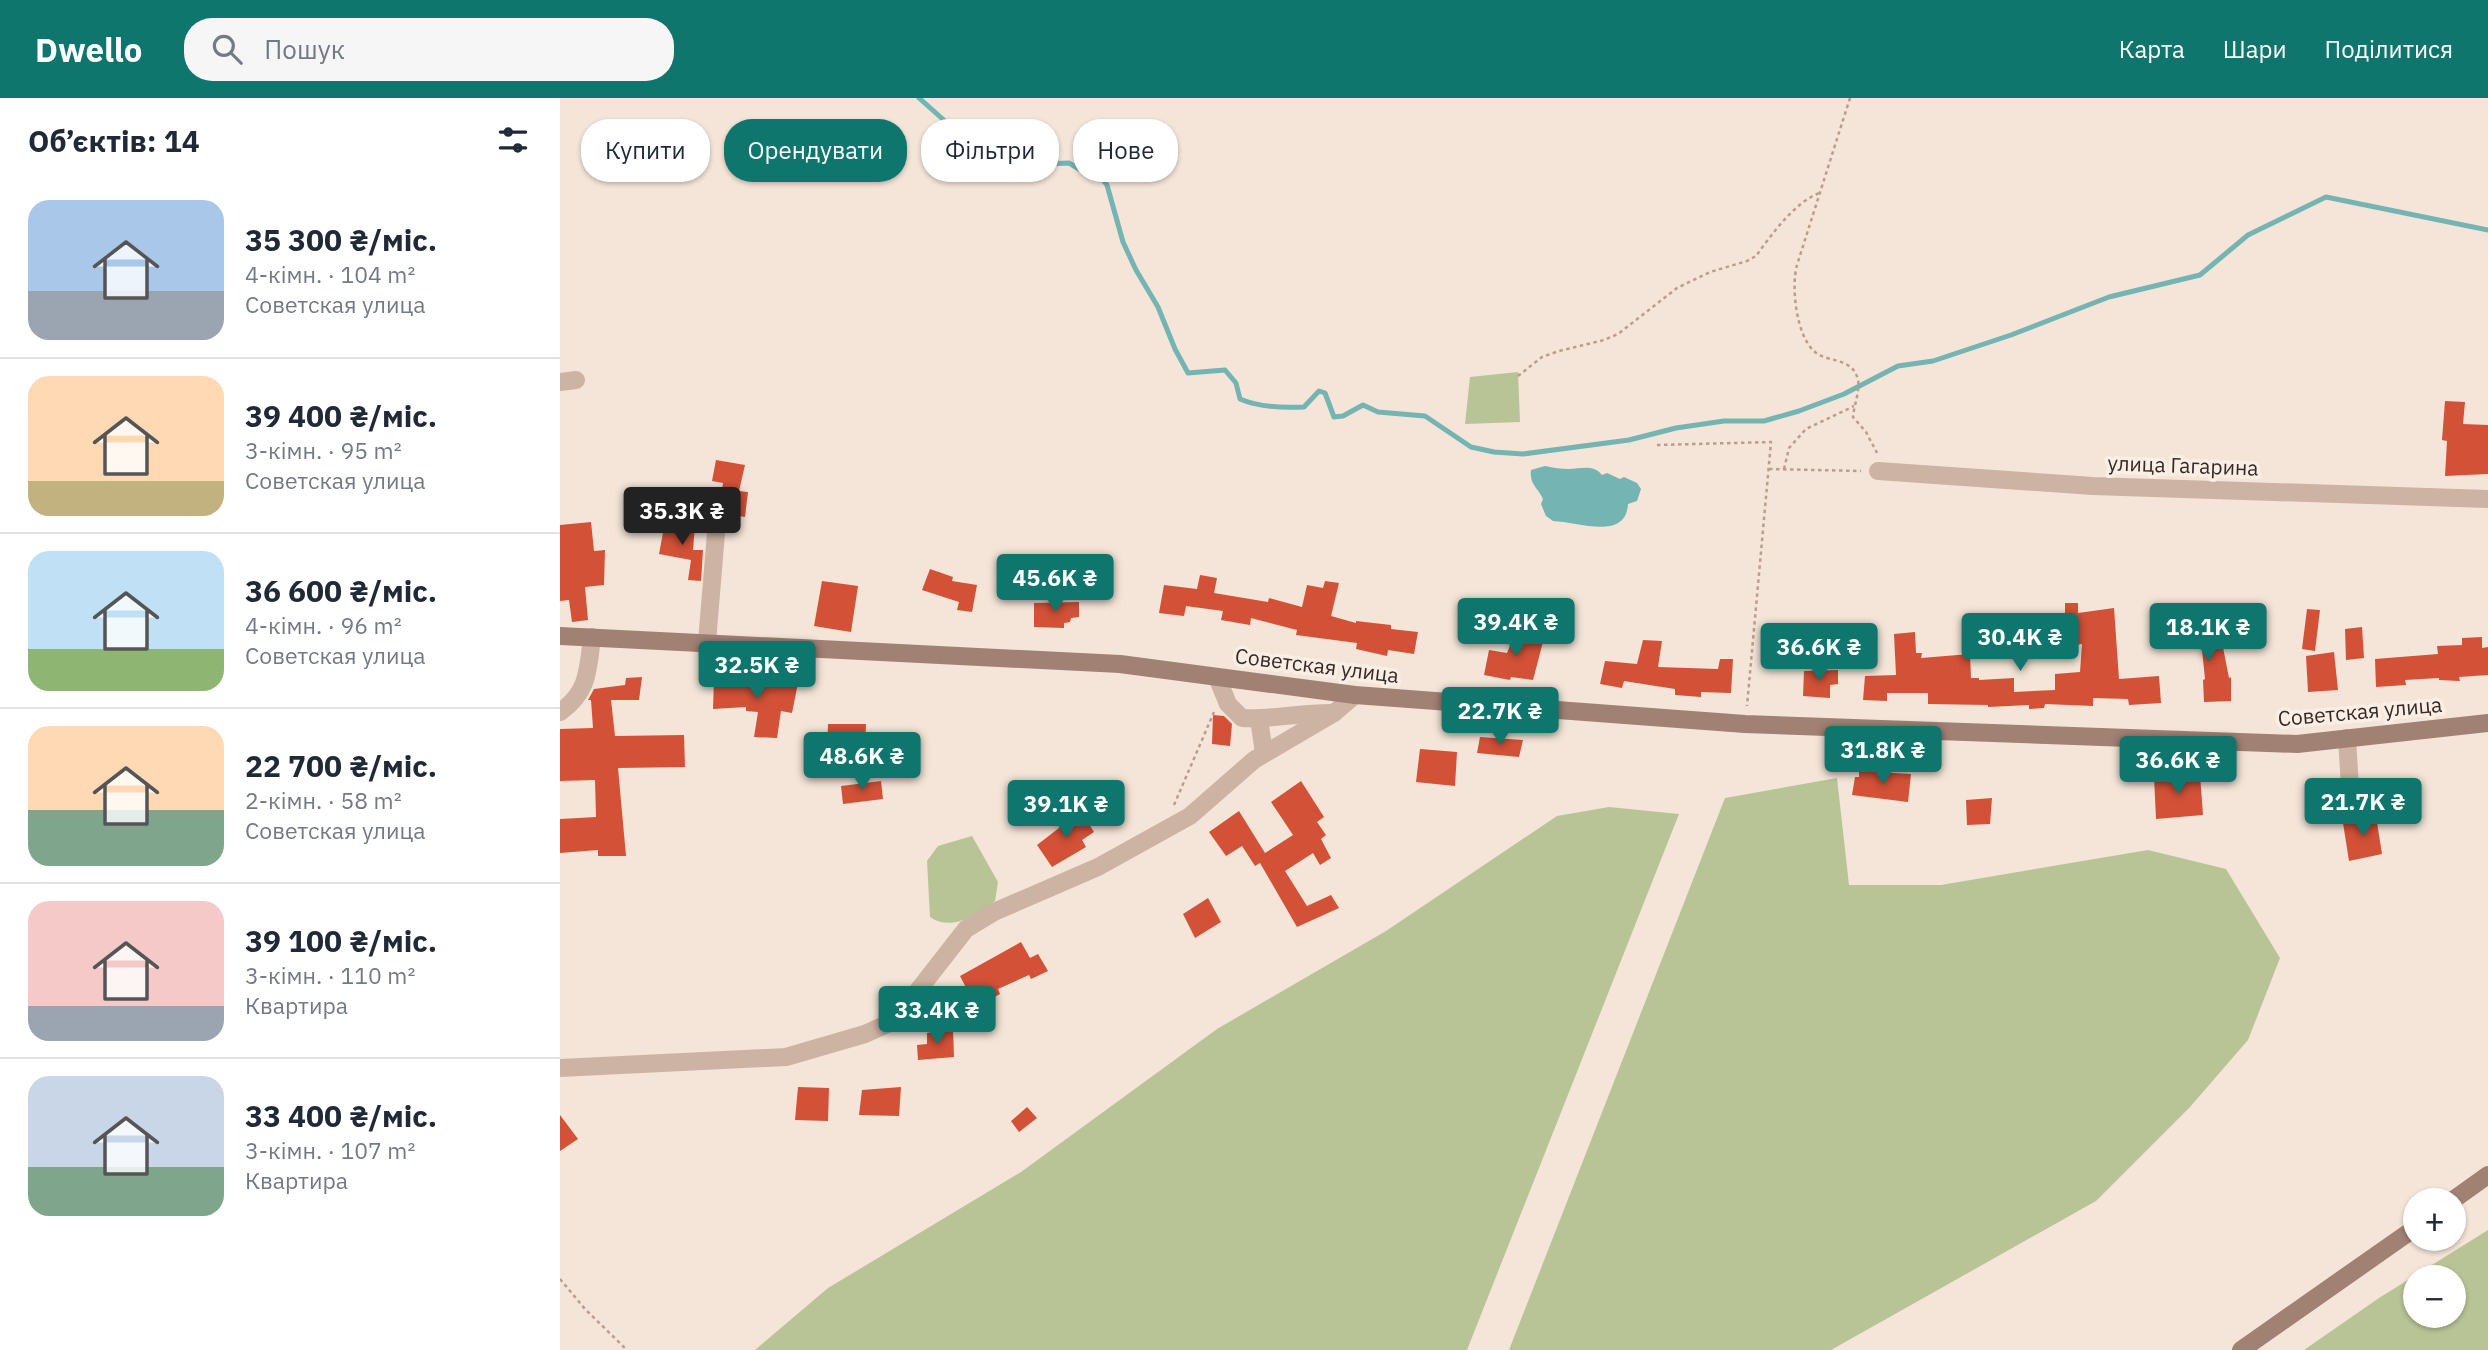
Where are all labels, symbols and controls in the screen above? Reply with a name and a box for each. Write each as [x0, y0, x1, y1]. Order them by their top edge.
search box [184, 18, 674, 81]
text: Dwello [35, 28, 142, 71]
icon: search [208, 30, 246, 68]
text: Пошук [264, 32, 345, 66]
text: Карта [2119, 33, 2185, 65]
text: Шари [2223, 33, 2287, 65]
text: Поділитися [2325, 33, 2453, 65]
chip: Купити [581, 119, 710, 182]
chip: Орендувати [724, 119, 907, 182]
chip: Фільтри [921, 119, 1059, 182]
chip: Нове [1073, 119, 1178, 182]
text: Об’єктів: 14 [28, 121, 200, 160]
icon: filters [494, 121, 532, 159]
text: 35 300 ₴/міс. [245, 220, 437, 259]
icon: home [84, 228, 168, 312]
text: 4-кімн. · 104 m² [245, 259, 415, 289]
text: Советская улица [245, 289, 426, 319]
text: 39 400 ₴/міс. [245, 396, 437, 435]
icon: home [84, 404, 168, 488]
text: 3-кімн. · 95 m² [245, 435, 402, 465]
street label: улица Гагарина [2107, 448, 2259, 482]
text: Советская улица [245, 465, 426, 495]
pin: 35.3K ₴ [617, 488, 747, 547]
text: 35.3K ₴ [640, 495, 724, 525]
pin: 45.6K ₴ [990, 554, 1120, 614]
text: 45.6K ₴ [1013, 562, 1097, 592]
text: 36 600 ₴/міс. [245, 571, 437, 610]
icon: home [84, 579, 168, 663]
pin: 39.4K ₴ [1451, 598, 1581, 658]
pin: 18.1K ₴ [2143, 603, 2273, 663]
text: 39.4K ₴ [1474, 606, 1558, 636]
text: 4-кімн. · 96 m² [245, 610, 402, 640]
text: 18.1K ₴ [2166, 611, 2250, 641]
pin: 30.4K ₴ [1955, 614, 2085, 673]
text: 30.4K ₴ [1978, 621, 2062, 651]
pin: 36.6K ₴ [1754, 624, 1884, 683]
text: 36.6K ₴ [1777, 631, 1861, 661]
text: Советская улица [245, 640, 426, 670]
street label: Советская улица [1234, 641, 1401, 689]
pin: 32.5K ₴ [692, 642, 822, 701]
text: 32.5K ₴ [715, 649, 799, 679]
pin: 22.7K ₴ [1435, 688, 1565, 747]
street label: Советская улица [2277, 690, 2443, 732]
text: 22.7K ₴ [1458, 695, 1542, 725]
pin: 31.8K ₴ [1818, 726, 1948, 786]
pin: 48.6K ₴ [797, 732, 927, 792]
text: 31.8K ₴ [1841, 734, 1925, 764]
pin: 36.6K ₴ [2113, 736, 2243, 796]
text: 48.6K ₴ [820, 740, 904, 770]
text: 36.6K ₴ [2136, 744, 2220, 774]
text: 22 700 ₴/міс. [245, 746, 437, 785]
icon: home [84, 754, 168, 838]
pin: 21.7K ₴ [2298, 778, 2428, 838]
pin: 39.1K ₴ [1001, 780, 1131, 840]
text: 2-кімн. · 58 m² [245, 785, 402, 815]
text: 21.7K ₴ [2321, 786, 2405, 816]
text: 39.1K ₴ [1024, 788, 1108, 818]
text: Советская улица [245, 815, 426, 845]
text: 39 100 ₴/міс. [245, 921, 437, 960]
icon: home [84, 929, 168, 1013]
text: 3-кімн. · 110 m² [245, 960, 415, 990]
pin: 33.4K ₴ [872, 986, 1002, 1046]
text: Квартира [245, 990, 348, 1020]
text: 33.4K ₴ [895, 994, 979, 1024]
text: 33 400 ₴/міс. [245, 1096, 437, 1135]
icon: home [84, 1104, 168, 1188]
text: 3-кімн. · 107 m² [245, 1135, 415, 1165]
text: Квартира [245, 1165, 348, 1195]
map controls [2403, 1188, 2466, 1328]
button: + [2403, 1188, 2466, 1251]
button: − [2403, 1265, 2466, 1328]

